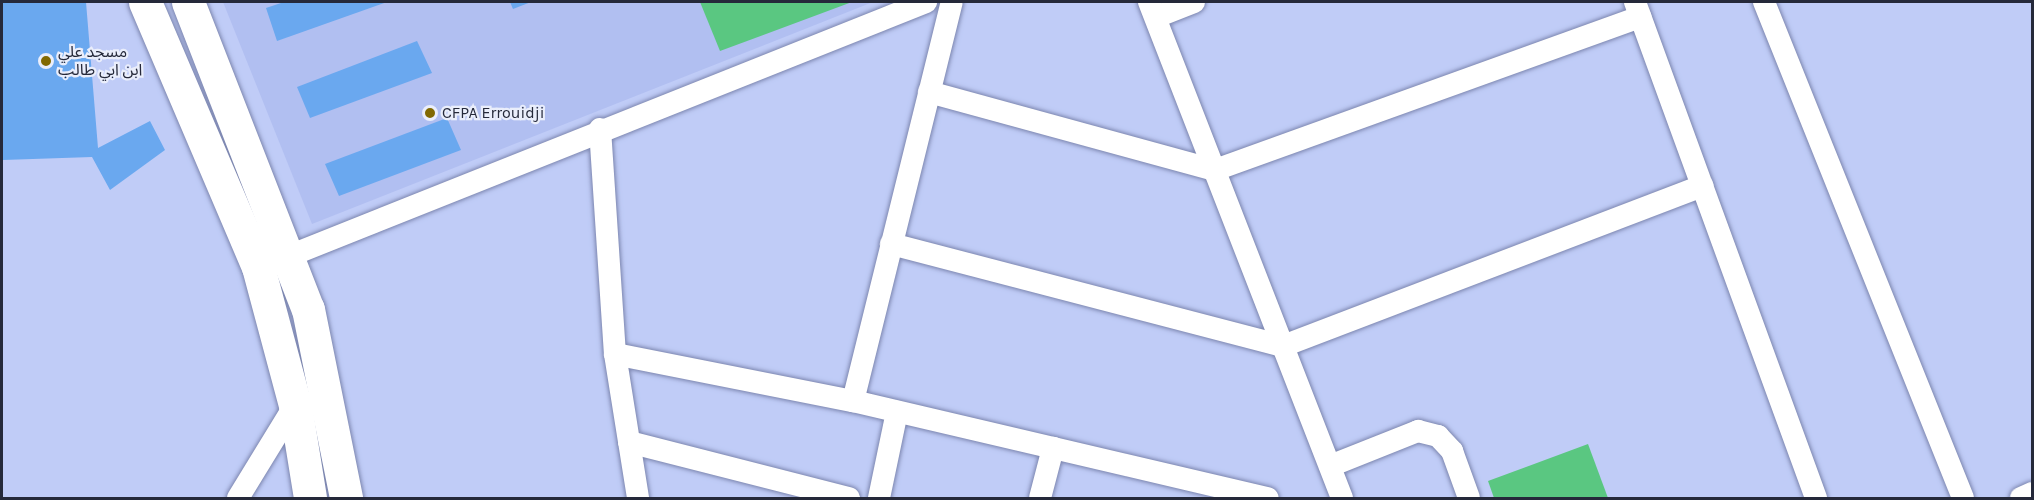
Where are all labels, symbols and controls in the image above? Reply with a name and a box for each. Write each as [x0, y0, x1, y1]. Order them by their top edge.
place label: مسجد علي ابن ابي طالب [58, 42, 142, 80]
marker: مسجد علي ابن ابي طالب [39, 54, 53, 68]
place label: CFPA Errouidji [442, 103, 544, 123]
marker: CFPA Errouidji [423, 106, 437, 120]

